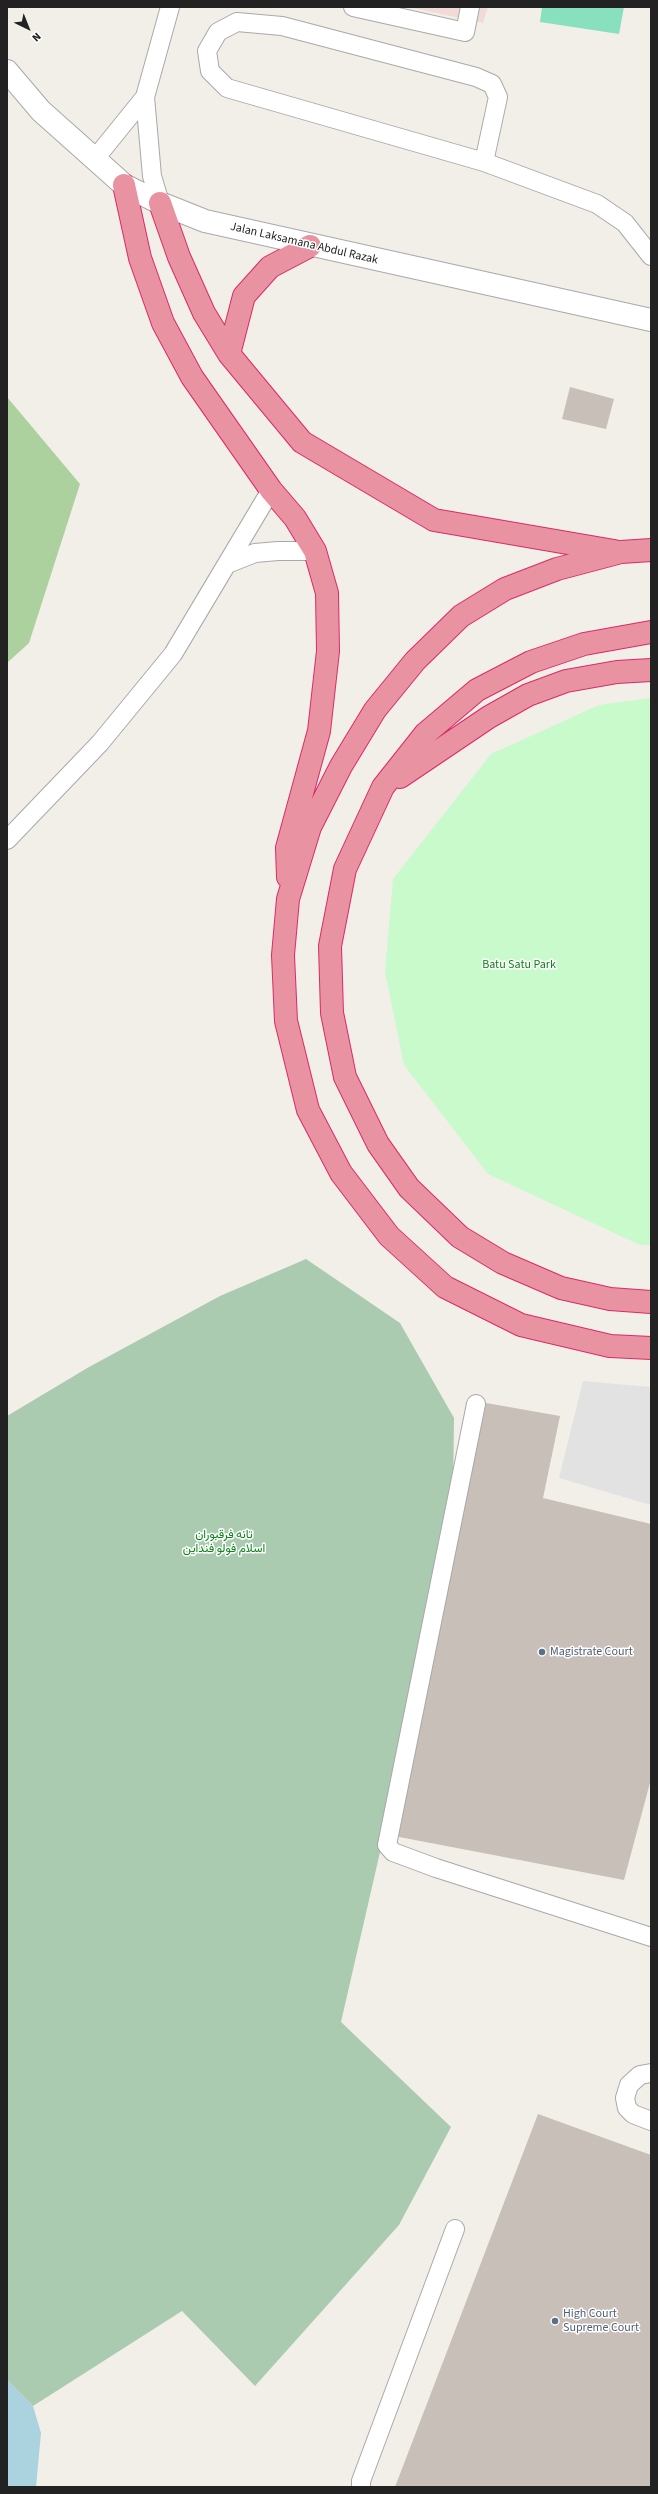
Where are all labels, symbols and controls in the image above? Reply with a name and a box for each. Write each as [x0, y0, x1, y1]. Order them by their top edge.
north arrow [8, 8, 48, 48]
text: N [29, 29, 44, 45]
street label: Jalan Laksamana Abdul Razak [229, 220, 379, 268]
park label: Batu Satu Park [482, 958, 556, 972]
park label: تانه فرقبوران اسلام فولو فنداين [183, 1528, 265, 1556]
place label: Magistrate Court [550, 1645, 633, 1659]
marker: Magistrate Court [537, 1647, 547, 1657]
place label: High Court Supreme Court [563, 2307, 639, 2335]
marker: High Court Supreme Court [550, 2316, 560, 2326]

